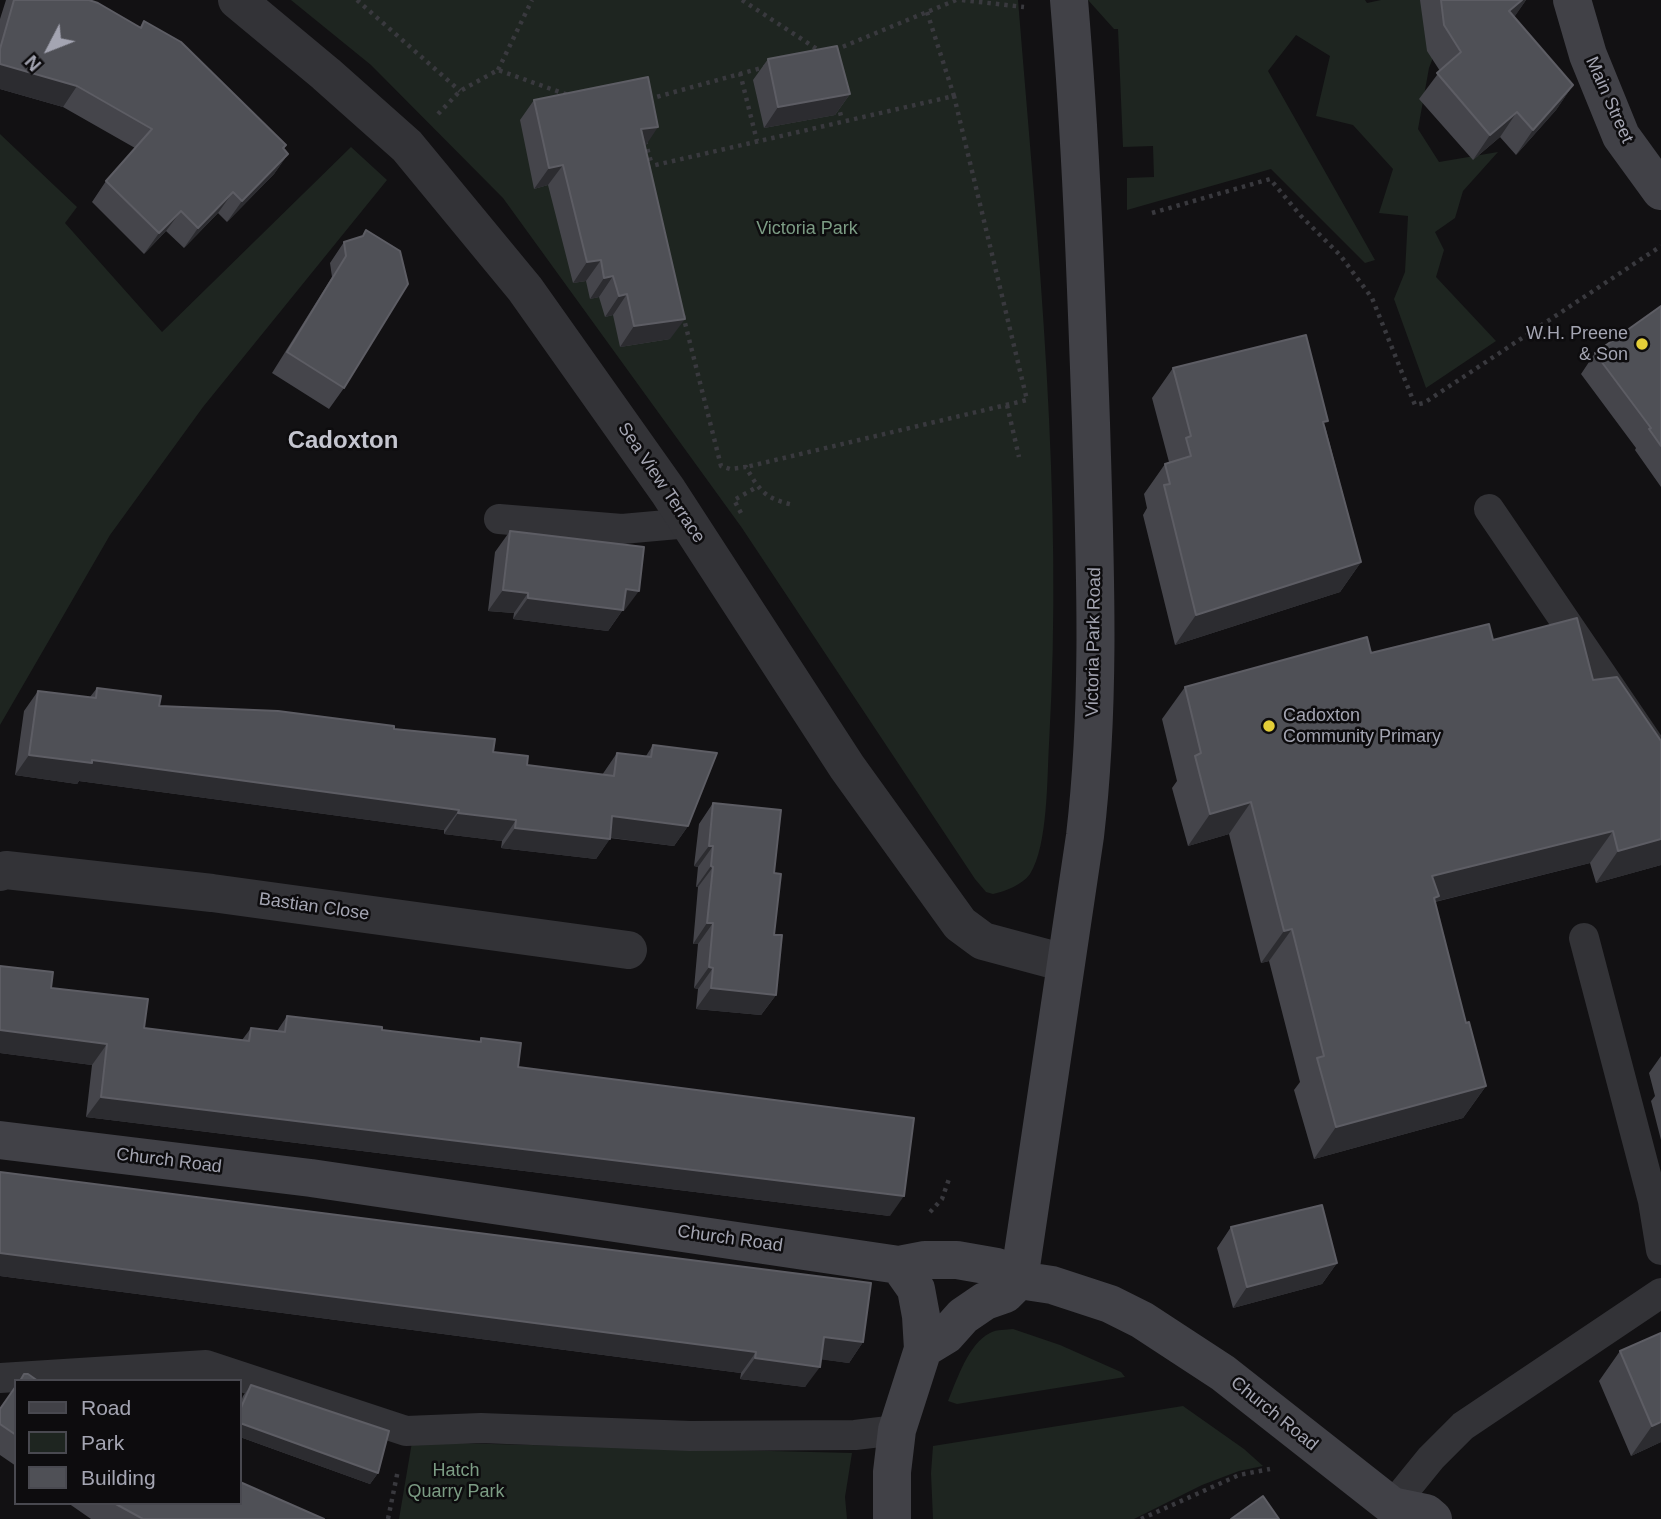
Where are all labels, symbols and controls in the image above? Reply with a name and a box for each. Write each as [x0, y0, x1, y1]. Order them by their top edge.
north arrow [14, 14, 84, 84]
text: N [21, 51, 45, 76]
street label: Main Street [1580, 54, 1638, 146]
park label: Victoria Park [756, 218, 858, 240]
place label: W.H. Preene & Son [1526, 323, 1628, 366]
marker: W.H. Preene & Son [1634, 336, 1650, 352]
street label: Sea View Terrace [613, 419, 709, 547]
district label: Cadoxton [288, 427, 398, 455]
street label: Victoria Park Road [1082, 567, 1106, 717]
place label: Cadoxton Community Primary [1283, 705, 1441, 748]
marker: Cadoxton Community Primary [1261, 718, 1277, 734]
street label: Bastian Close [258, 889, 370, 925]
street label: Church Road [115, 1144, 223, 1178]
street label: Church Road [676, 1221, 784, 1257]
street label: Church Road [1226, 1372, 1322, 1456]
legend [14, 1379, 242, 1505]
text: Road [81, 1396, 131, 1419]
text: Park [81, 1431, 124, 1454]
park label: Hatch Quarry Park [407, 1460, 505, 1502]
text: Building [81, 1466, 156, 1489]

